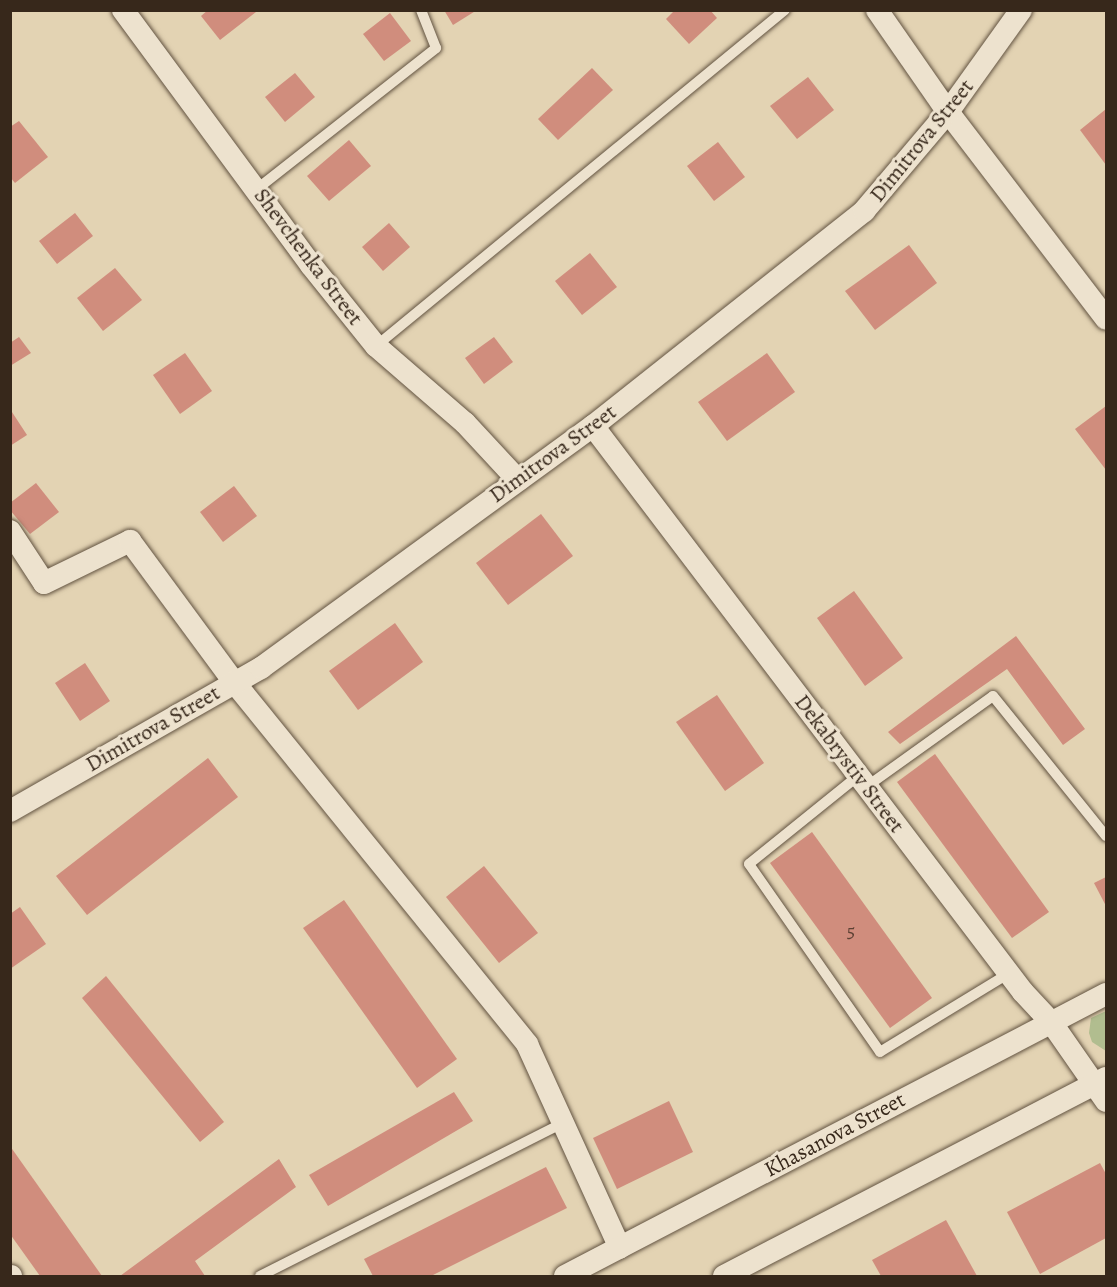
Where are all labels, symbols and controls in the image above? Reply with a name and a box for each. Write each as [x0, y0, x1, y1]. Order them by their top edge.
street label: Dimitrova Street [864, 74, 980, 208]
street label: Shevchenka Street [248, 183, 368, 331]
street label: Dimitrova Street [484, 399, 622, 509]
street label: Dimitrova Street [81, 680, 225, 778]
street label: Dekabrystiv Street [788, 690, 910, 838]
house number: 5 [847, 918, 855, 942]
street label: Khasanova Street [760, 1087, 910, 1183]

